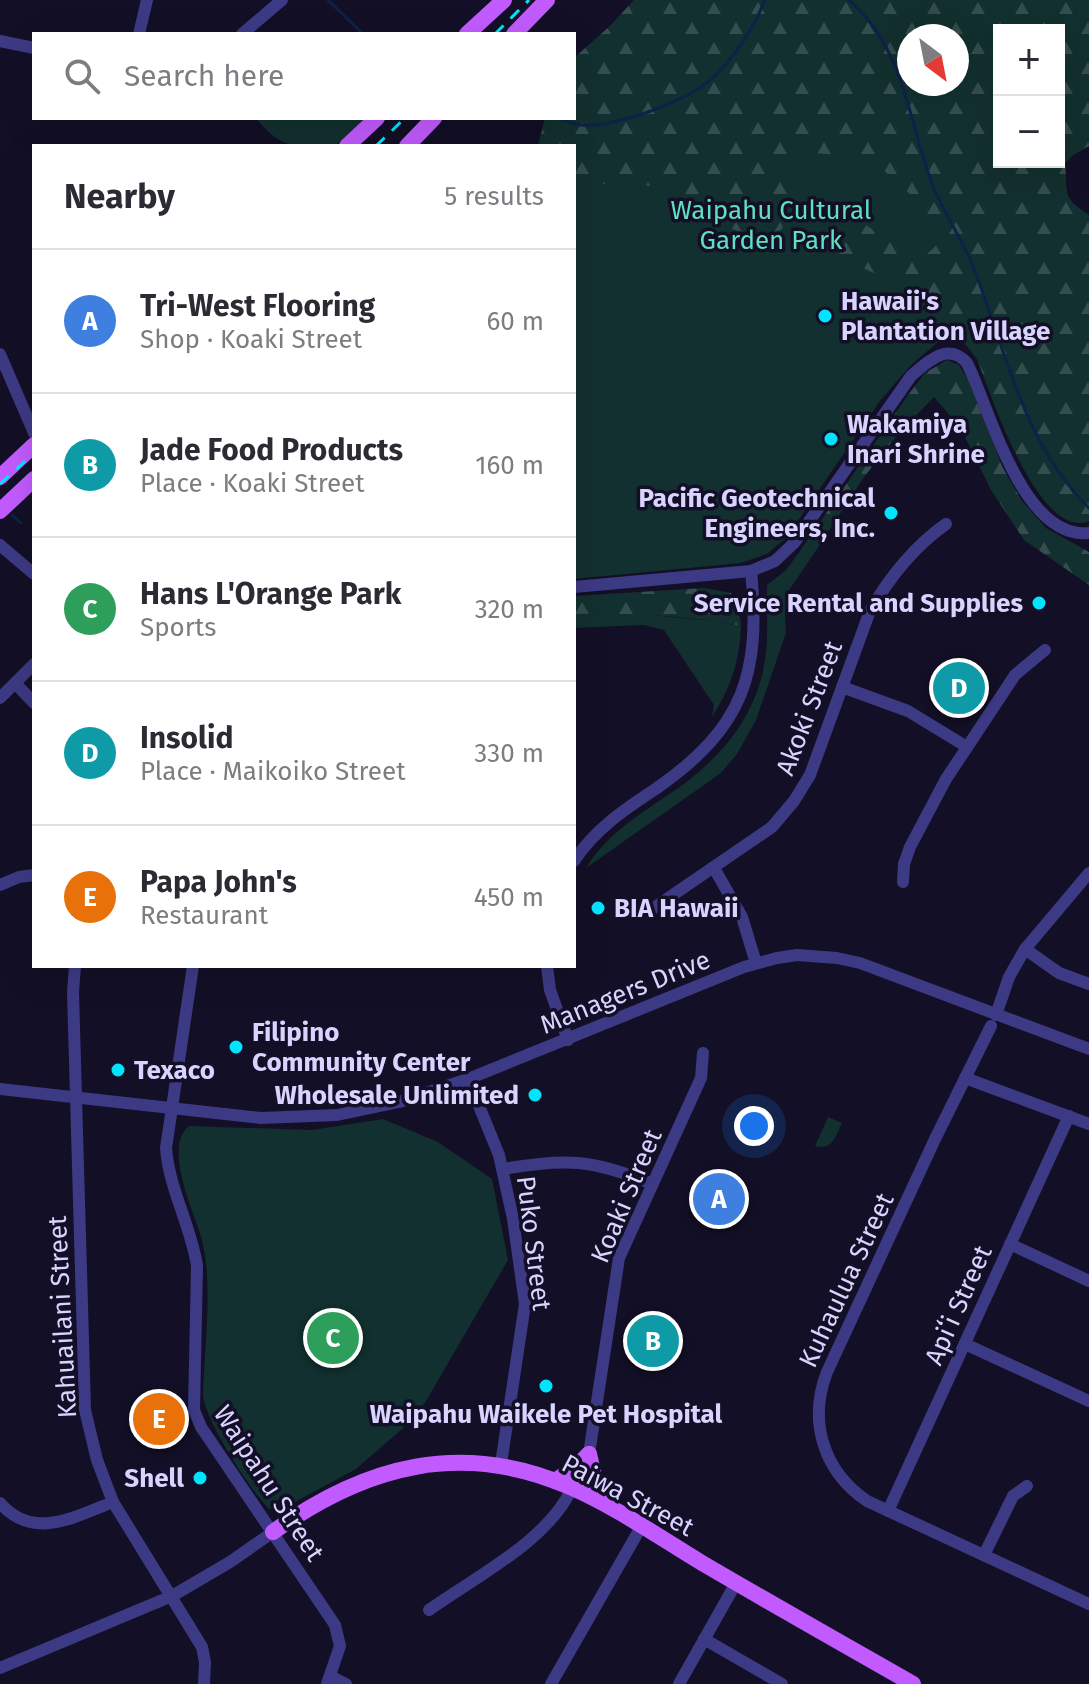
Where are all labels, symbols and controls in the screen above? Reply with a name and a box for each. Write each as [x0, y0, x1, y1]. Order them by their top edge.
north arrow [897, 24, 969, 96]
map controls [993, 24, 1065, 168]
button: + [993, 24, 1065, 96]
search box [32, 32, 576, 120]
icon: search [60, 54, 104, 98]
text: Search here [124, 58, 284, 94]
button: − [993, 96, 1065, 168]
text: Nearby [64, 176, 175, 217]
text: 5 results [444, 181, 544, 212]
park label: Waipahu Cultural Garden Park [671, 195, 872, 256]
place label: Hawaii's Plantation Village [841, 286, 1050, 347]
text: Tri-West Flooring [140, 288, 375, 324]
text: A [82, 306, 98, 337]
text: 60 m [486, 306, 544, 337]
marker: Hawaii's Plantation Village [816, 307, 834, 325]
text: Shop · Koaki Street [140, 324, 362, 355]
place label: Wakamiya Inari Shrine [847, 409, 985, 470]
marker: Wakamiya Inari Shrine [822, 430, 840, 448]
text: Jade Food Products [140, 432, 403, 468]
text: B [82, 450, 98, 481]
text: 160 m [475, 450, 544, 481]
text: Place · Koaki Street [140, 468, 365, 499]
place label: Pacific Geotechnical Engineers, Inc. [639, 483, 875, 544]
marker: Pacific Geotechnical Engineers, Inc. [882, 504, 900, 522]
text: Hans L'Orange Park [140, 576, 401, 612]
place label: Service Rental and Supplies [694, 588, 1023, 619]
text: C [83, 594, 97, 625]
text: 320 m [475, 594, 544, 625]
marker: Service Rental and Supplies [1030, 594, 1048, 612]
text: Sports [140, 612, 216, 643]
street label: Akoki Street [770, 636, 849, 780]
pin: D [933, 658, 985, 718]
text: Insolid [140, 720, 233, 756]
text: D [82, 738, 98, 769]
text: 330 m [474, 738, 544, 769]
text: Place · Maikoiko Street [140, 756, 406, 787]
text: Papa John's [140, 864, 297, 900]
text: E [83, 882, 97, 913]
text: 450 m [474, 882, 544, 913]
place label: BIA Hawaii [614, 893, 739, 924]
marker: BIA Hawaii [589, 899, 607, 917]
text: Restaurant [140, 900, 268, 931]
street label: Managers Drive [536, 944, 715, 1041]
place label: Filipino Community Center [252, 1017, 471, 1078]
marker: Filipino Community Center [227, 1038, 245, 1056]
place label: Texaco [134, 1055, 215, 1086]
marker: Texaco [109, 1061, 127, 1079]
place label: Wholesale Unlimited [275, 1080, 519, 1111]
marker: Wholesale Unlimited [526, 1086, 544, 1104]
your location [734, 1106, 774, 1146]
street label: Koaki Street [584, 1124, 669, 1268]
pin: A [693, 1169, 745, 1229]
street label: Puko Street [510, 1174, 557, 1313]
street label: Kuhaulua Street [792, 1187, 901, 1372]
street label: Kahuailani Street [42, 1214, 83, 1419]
street label: Apiʻi Street [918, 1240, 999, 1370]
pin: C [307, 1308, 359, 1368]
pin: B [627, 1311, 679, 1371]
marker: Waipahu Waikele Pet Hospital [537, 1377, 555, 1395]
pin: E [133, 1389, 185, 1449]
place label: Waipahu Waikele Pet Hospital [370, 1399, 722, 1430]
street label: Waipahu Street [207, 1400, 331, 1567]
street label: Paiwa Street [556, 1448, 700, 1543]
place label: Shell [124, 1463, 184, 1494]
marker: Shell [191, 1469, 209, 1487]

